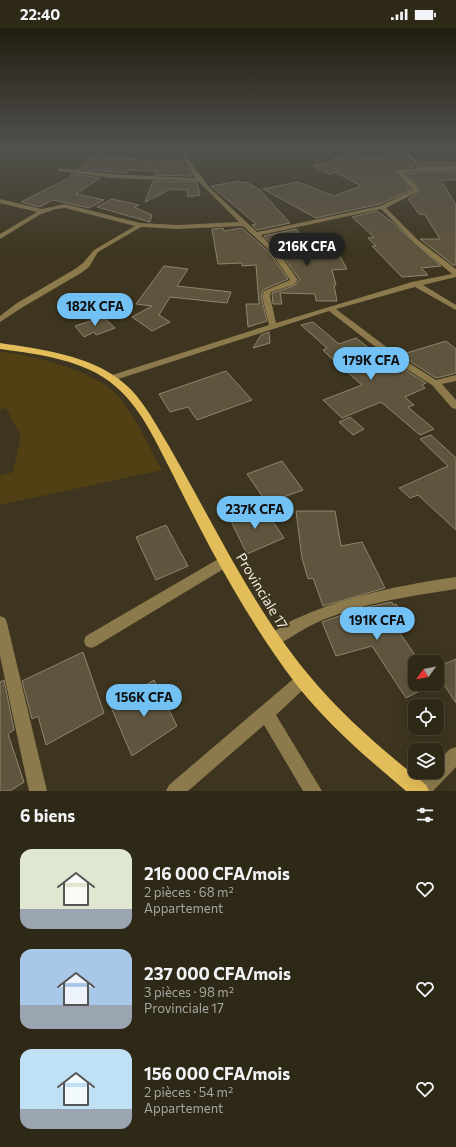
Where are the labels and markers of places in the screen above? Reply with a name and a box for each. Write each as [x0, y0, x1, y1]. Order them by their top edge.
pin: 216K CFA [266, 233, 348, 267]
pin: 182K CFA [54, 293, 136, 327]
pin: 179K CFA [330, 347, 412, 381]
pin: 237K CFA [214, 496, 296, 530]
pin: 191K CFA [336, 607, 418, 641]
pin: 156K CFA [103, 684, 185, 718]

